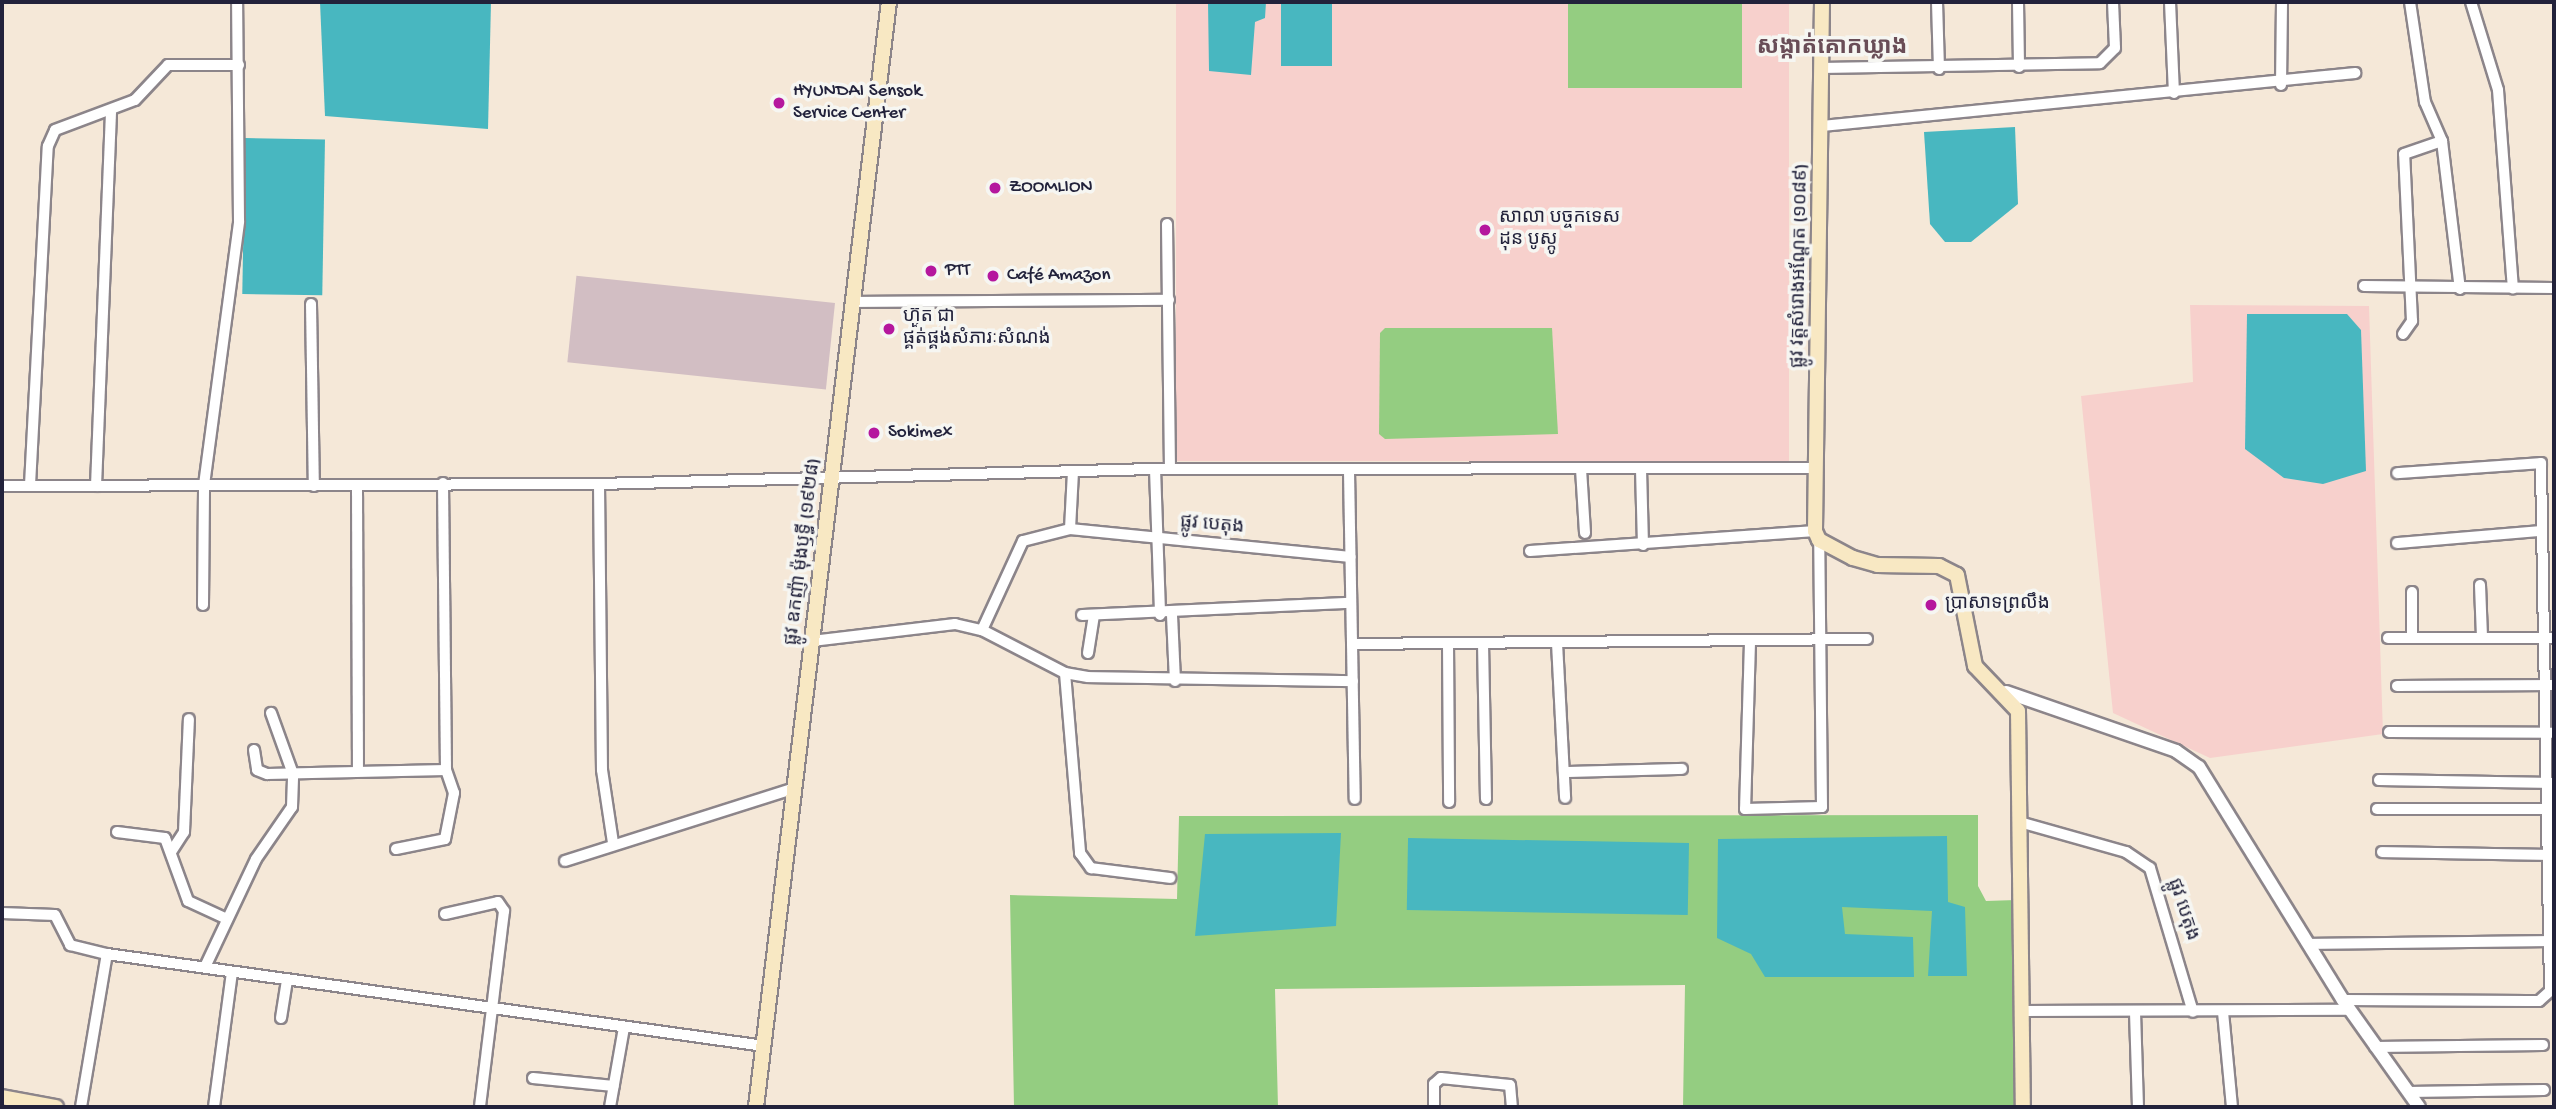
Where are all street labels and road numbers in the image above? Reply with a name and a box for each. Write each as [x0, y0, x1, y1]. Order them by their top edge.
street label: ផ្លូវ វត្តសំរោងអណ្ដែត (១០៨៩) [1788, 164, 1814, 368]
street label: ផ្លូវ ឧកញ៉ា ម៉ុងឫទ្ធី (១៩២៨) [781, 457, 827, 647]
street label: ផ្លូវ បេតុង [1179, 512, 1245, 540]
street label: ផ្លូវ បេតុង [2161, 876, 2203, 944]

